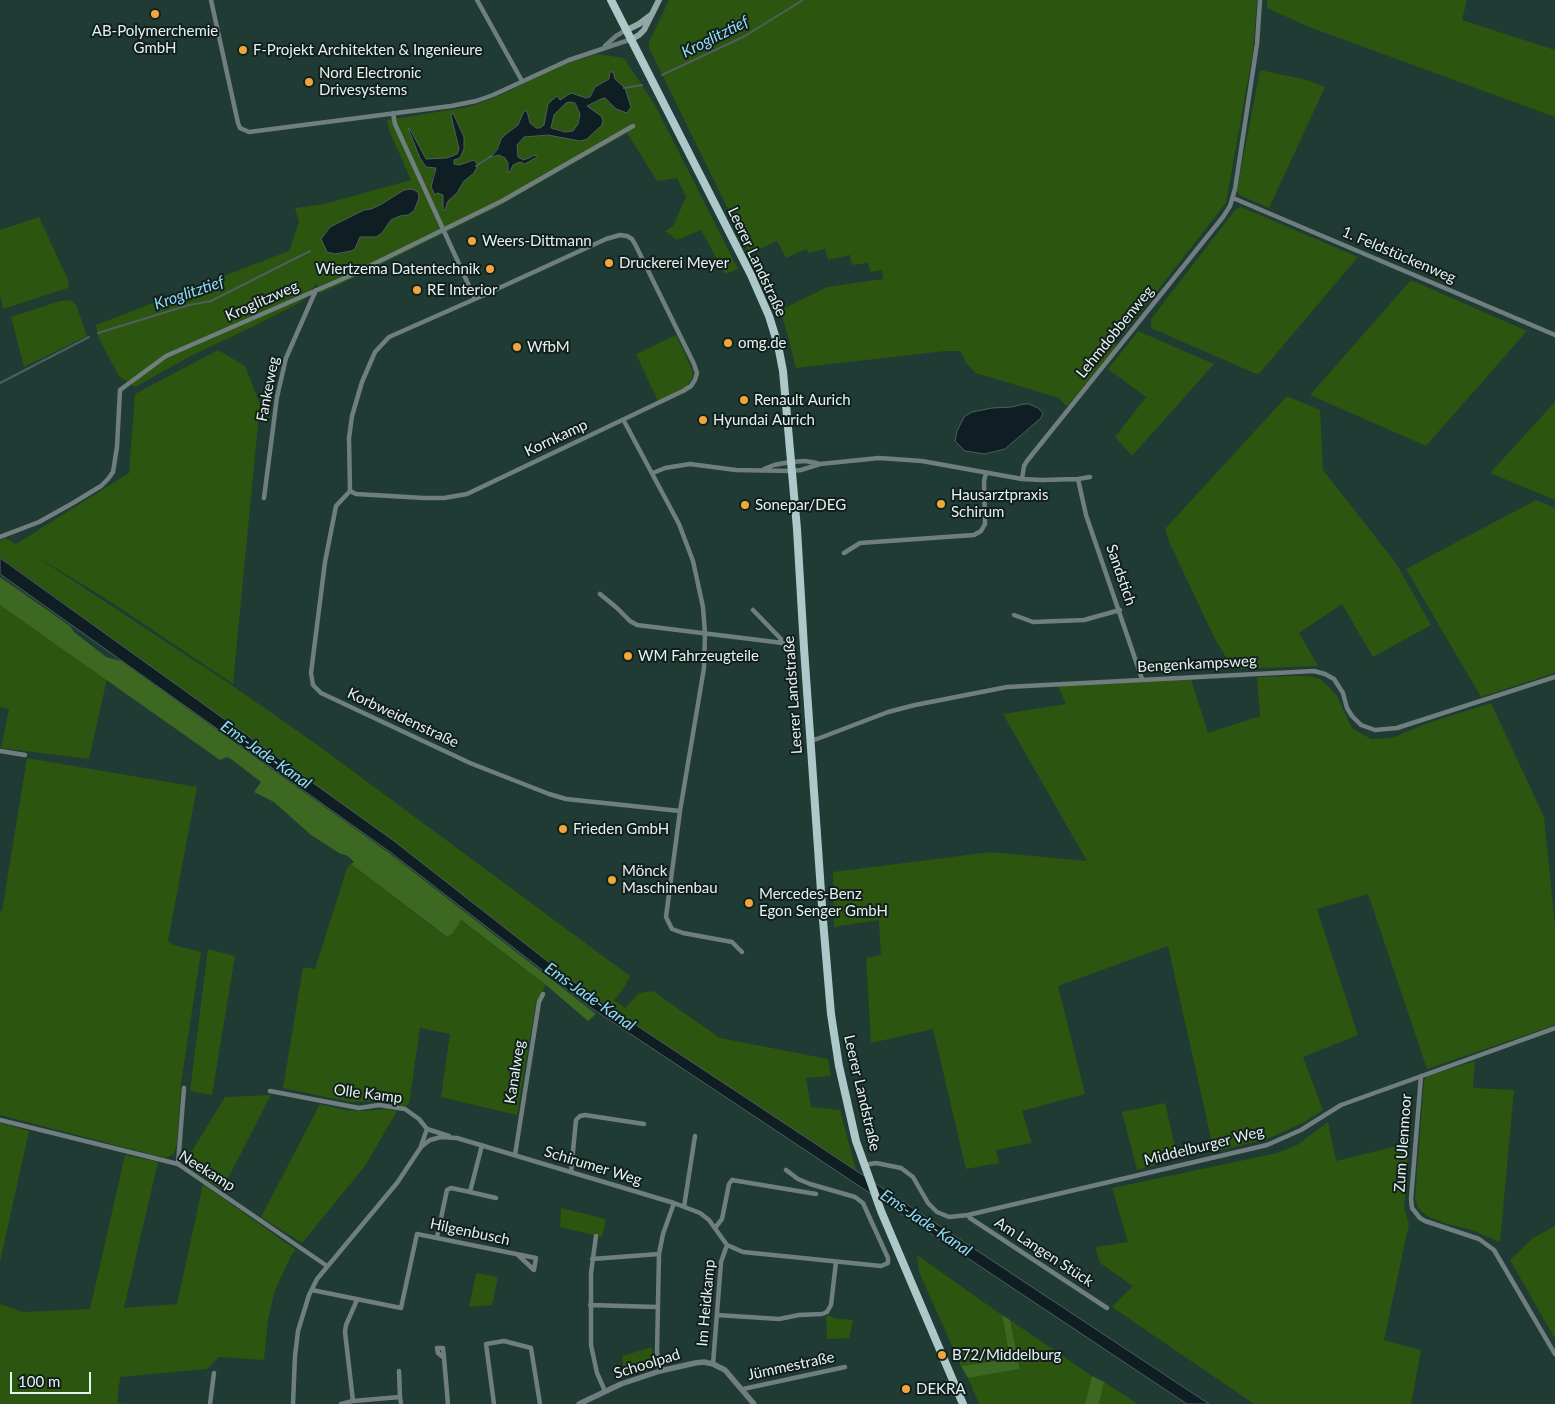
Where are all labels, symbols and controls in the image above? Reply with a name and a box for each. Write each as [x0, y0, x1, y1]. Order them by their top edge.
marker: AB-Polymerchemie GmbH [149, 8, 161, 20]
water label: Kroglitztief [678, 12, 752, 62]
place label: AB-Polymerchemie GmbH [92, 22, 218, 57]
place label: F-Projekt Architekten & Ingenieure [253, 41, 482, 59]
marker: F-Projekt Architekten & Ingenieure [237, 44, 249, 56]
place label: Nord Electronic Drivesystems [319, 64, 422, 99]
marker: Nord Electronic Drivesystems [303, 76, 315, 88]
street label: Leerer Landstraße [724, 204, 790, 320]
street label: 1. Feldstückenweg [1339, 223, 1459, 287]
place label: Weers-Dittmann [482, 232, 592, 250]
marker: Weers-Dittmann [466, 235, 478, 247]
place label: Druckerei Meyer [619, 254, 729, 272]
marker: Druckerei Meyer [603, 257, 615, 269]
place label: Wiertzema Datentechnik [315, 260, 480, 278]
marker: Wiertzema Datentechnik [484, 263, 496, 275]
water label: Kroglitztief [152, 272, 226, 314]
street label: Kroglitzweg [223, 277, 301, 325]
place label: RE Interior [427, 281, 498, 299]
street label: Lehmdobbenweg [1072, 282, 1158, 382]
marker: RE Interior [411, 284, 423, 296]
place label: omg.de [738, 334, 787, 352]
marker: omg.de [722, 337, 734, 349]
place label: WfbM [527, 338, 570, 356]
marker: WfbM [511, 341, 523, 353]
street label: Fankeweg [253, 355, 283, 423]
place label: Renault Aurich [754, 391, 851, 409]
marker: Renault Aurich [738, 394, 750, 406]
place label: Hyundai Aurich [713, 411, 815, 429]
marker: Hyundai Aurich [697, 414, 709, 426]
street label: Kornkamp [522, 416, 590, 460]
place label: Hausarztpraxis Schirum [951, 486, 1048, 521]
place label: Sonepar/DEG [755, 496, 846, 514]
marker: Hausarztpraxis Schirum [935, 498, 947, 510]
marker: Sonepar/DEG [739, 499, 751, 511]
street label: Sandstich [1102, 542, 1140, 608]
street label: Leerer Landstraße [780, 635, 806, 755]
place label: WM Fahrzeugteile [638, 647, 759, 665]
marker: WM Fahrzeugteile [622, 650, 634, 662]
street label: Bengenkampsweg [1137, 652, 1257, 676]
street label: Korbweidenstraße [344, 684, 462, 752]
water label: Ems-Jade-Kanal [217, 717, 315, 793]
place label: Frieden GmbH [573, 820, 669, 838]
marker: Frieden GmbH [557, 823, 569, 835]
place label: Mönck Maschinenbau [622, 862, 718, 897]
marker: Mönck Maschinenbau [606, 874, 618, 886]
place label: Mercedes-Benz Egon Senger GmbH [759, 885, 888, 920]
marker: Mercedes-Benz Egon Senger GmbH [743, 897, 755, 909]
water label: Ems-Jade-Kanal [541, 959, 639, 1035]
street label: Leerer Landstraße [840, 1033, 884, 1153]
street label: Kanalweg [501, 1039, 529, 1105]
street label: Olle Kamp [333, 1081, 403, 1107]
street label: Zum Ulenmoor [1391, 1093, 1415, 1193]
street label: Middelburger Weg [1142, 1122, 1266, 1170]
street label: Schirumer Weg [542, 1143, 644, 1189]
street label: Neekamp [176, 1147, 238, 1195]
water label: Ems-Jade-Kanal [877, 1185, 975, 1261]
street label: Am Langen Stück [991, 1213, 1097, 1291]
street label: Hilgenbusch [428, 1215, 512, 1249]
street label: Im Heidkamp [693, 1259, 719, 1347]
street label: Schoolpad [612, 1345, 682, 1383]
place label: B72/Middelburg [952, 1346, 1061, 1364]
street label: Jümmestraße [746, 1348, 836, 1384]
marker: B72/Middelburg [936, 1349, 948, 1361]
scale bar [12, 1362, 94, 1394]
text: 100 m [18, 1372, 60, 1390]
place label: DEKRA [916, 1380, 966, 1398]
marker: DEKRA [900, 1383, 912, 1395]

